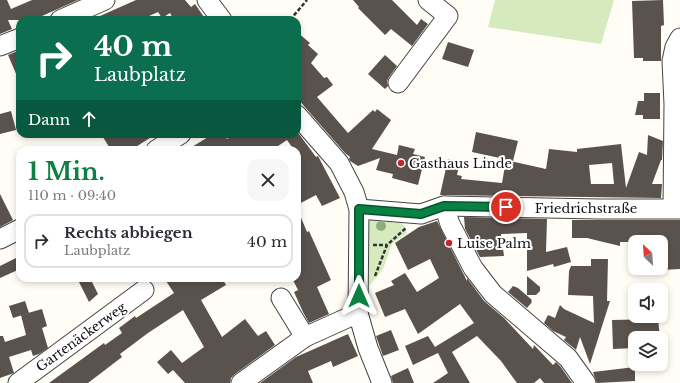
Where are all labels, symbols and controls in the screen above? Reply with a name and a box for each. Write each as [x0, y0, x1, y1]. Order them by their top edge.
text: 40 m [94, 29, 172, 64]
icon: right [28, 32, 80, 84]
text: Laubplatz [94, 64, 186, 86]
icon: ahead [78, 108, 100, 130]
text: Dann [28, 110, 70, 129]
place label: Gasthaus Linde [409, 155, 512, 172]
text: 1 Min. [28, 157, 105, 186]
marker: Gasthaus Linde [396, 158, 406, 168]
button: close [247, 159, 289, 201]
text: 110 m · 09:40 [28, 187, 116, 204]
pin [489, 190, 523, 224]
icon: arrive [495, 196, 517, 218]
street label: Friedrichstraße [535, 200, 637, 217]
text: Rechts abbiegen [64, 223, 193, 242]
icon: right [30, 230, 52, 252]
text: 40 m [247, 232, 287, 251]
place label: Luise Palm [457, 235, 531, 252]
north arrow [628, 235, 668, 275]
map controls [628, 235, 668, 371]
marker: Luise Palm [444, 238, 454, 248]
text: Laubplatz [64, 242, 130, 259]
position arrow [338, 275, 380, 317]
button: sound [628, 283, 668, 323]
street label: Gartenäckerweg [33, 298, 130, 375]
button: layers [628, 331, 668, 371]

